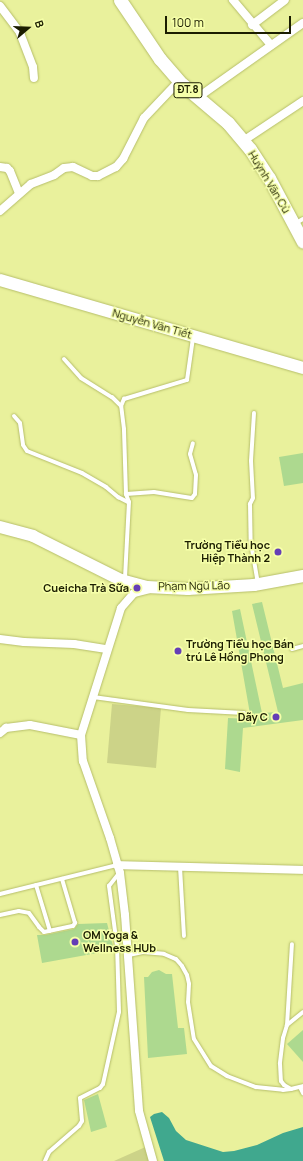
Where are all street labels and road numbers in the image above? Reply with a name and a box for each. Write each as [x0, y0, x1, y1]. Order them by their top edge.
road number: ĐT.8 [173, 82, 203, 98]
street label: Huỳnh Văn Cù [245, 148, 293, 216]
street label: Nguyễn Văn Tiết [111, 306, 193, 342]
street label: Phạm Ngũ Lão [158, 579, 230, 593]

